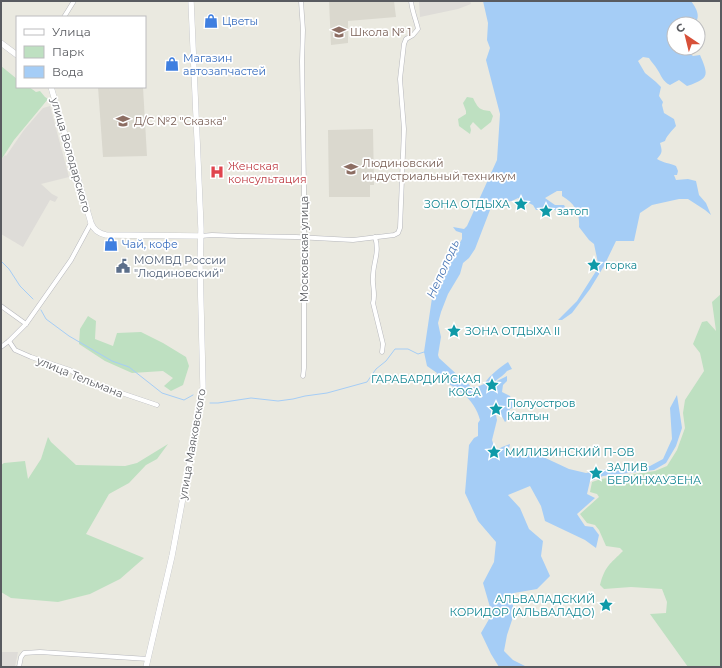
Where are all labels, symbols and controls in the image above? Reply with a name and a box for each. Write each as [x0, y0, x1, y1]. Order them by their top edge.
shop icon: Цветы [203, 13, 219, 29]
place label: Цветы [222, 14, 258, 28]
legend [16, 16, 146, 88]
north arrow [666, 16, 706, 56]
text: С [673, 20, 688, 36]
text: Улица [52, 24, 91, 39]
school or university icon: Школа № 1 [331, 24, 347, 40]
place label: Школа № 1 [350, 25, 412, 39]
text: Парк [52, 44, 84, 59]
place label: Магазин автозапчастей [183, 51, 266, 78]
shop icon: Магазин автозапчастей [164, 56, 180, 72]
text: Вода [52, 64, 83, 79]
street label: улица Володарского [48, 95, 94, 214]
school or university icon: Д/С №2 "Сказка" [115, 113, 131, 129]
place label: Д/С №2 "Сказка" [134, 114, 227, 128]
place label: Людиновский индустриальный техникум [362, 156, 516, 183]
place label: Женская консультация [228, 159, 307, 186]
school or university icon: Людиновский индустриальный техникум [343, 161, 359, 177]
hospital icon: Женская консультация [209, 164, 225, 180]
street label: Московская улица [297, 196, 311, 302]
place icon: ЗОНА ОТДЫХА [513, 196, 529, 212]
place label: ЗОНА ОТДЫХА [424, 197, 511, 211]
place icon: затоп [538, 203, 554, 219]
place label: затоп [557, 204, 589, 218]
shop icon: Чай, кофе [103, 236, 119, 252]
place label: Чай, кофе [122, 237, 178, 251]
water label: Неполодь [423, 237, 462, 301]
place label: МОМВД России "Людиновский" [134, 253, 226, 280]
place icon: горка [586, 257, 602, 273]
public building icon: МОМВД России "Людиновский" [115, 258, 131, 274]
place label: горка [605, 258, 637, 272]
place icon: ЗОНА ОТДЫХА II [446, 323, 462, 339]
place label: ЗОНА ОТДЫХА II [465, 324, 560, 338]
street label: улица Тельмана [34, 353, 125, 401]
place label: ГАРАБАРДИЙСКАЯ КОСА [371, 372, 482, 399]
place icon: ГАРАБАРДИЙСКАЯ КОСА [484, 377, 500, 393]
street label: улица Маяковского [175, 388, 209, 501]
place label: Полуостров Калтын [507, 396, 575, 423]
place icon: Полуостров Калтын [488, 401, 504, 417]
place icon: МИЛИЗИНСКИЙ П-ОВ [486, 444, 502, 460]
place label: МИЛИЗИНСКИЙ П-ОВ [505, 445, 635, 459]
place label: ЗАЛИВ БЕРИНХАУЗЕНА [607, 460, 702, 487]
place icon: ЗАЛИВ БЕРИНХАУЗЕНА [588, 465, 604, 481]
place label: АЛЬВАЛАДСКИЙ КОРИДОР (АЛЬВАЛАДО) [449, 592, 595, 619]
place icon: АЛЬВАЛАДСКИЙ КОРИДОР (АЛЬВАЛАДО) [598, 597, 614, 613]

